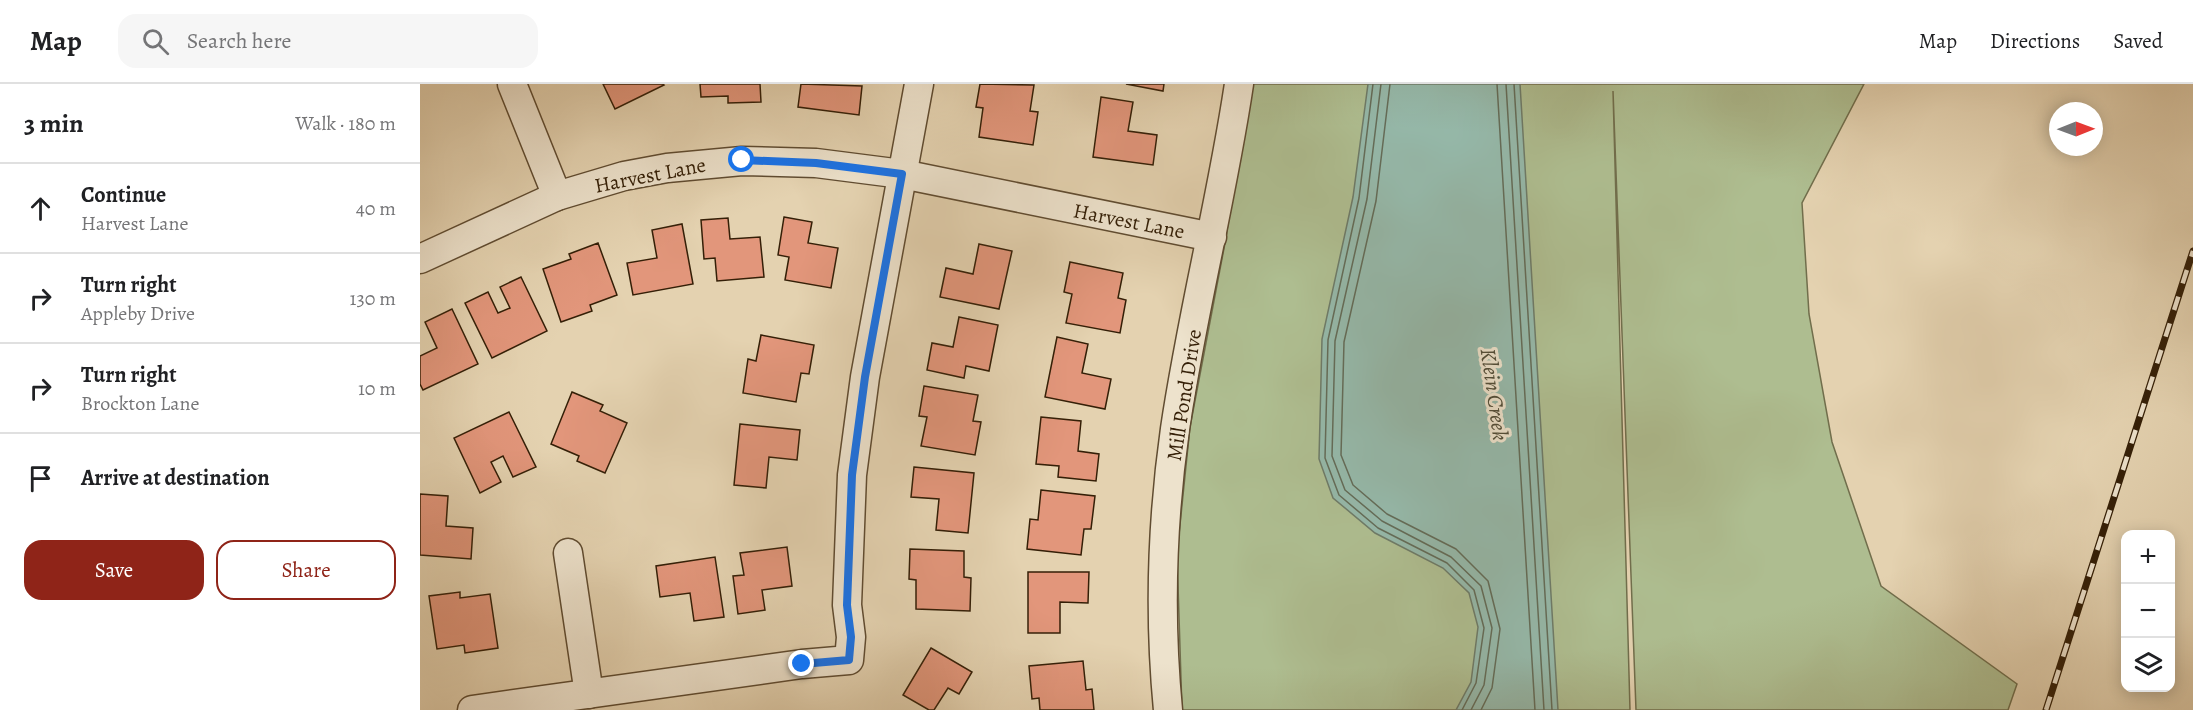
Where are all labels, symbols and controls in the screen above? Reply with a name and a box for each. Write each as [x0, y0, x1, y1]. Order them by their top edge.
search box [118, 14, 538, 68]
text: Map [30, 22, 82, 60]
icon: search [139, 25, 172, 58]
text: Search here [187, 26, 291, 56]
text: Map [1919, 27, 1957, 55]
text: Directions [1990, 27, 2080, 55]
text: Saved [2113, 27, 2163, 55]
north arrow [2049, 102, 2103, 156]
text: 3 min [24, 106, 84, 141]
text: Walk · 180 m [295, 110, 396, 137]
route start [728, 146, 754, 172]
street label: Harvest Lane [592, 150, 708, 200]
text: Continue [81, 180, 166, 210]
icon: ahead [24, 192, 57, 225]
text: 40 m [356, 195, 396, 222]
street label: Harvest Lane [1071, 196, 1187, 246]
text: Harvest Lane [81, 210, 188, 237]
text: Turn right [81, 270, 177, 300]
icon: right [24, 282, 57, 315]
text: 130 m [350, 285, 396, 312]
text: Appleby Drive [81, 300, 195, 327]
street label: Mill Pond Drive [1160, 327, 1208, 463]
water label: Klein Creek [1473, 346, 1515, 442]
text: Turn right [81, 360, 177, 390]
icon: right [24, 372, 57, 405]
text: 10 m [358, 375, 396, 402]
text: Brockton Lane [81, 390, 199, 417]
icon: arrive [24, 462, 57, 495]
text: Arrive at destination [81, 463, 270, 493]
map controls [2121, 530, 2175, 692]
button: + [2121, 530, 2175, 584]
button: Save [24, 540, 204, 600]
button: Share [216, 540, 396, 600]
button: − [2121, 584, 2175, 638]
button: layers [2121, 638, 2175, 692]
route end [788, 650, 814, 676]

